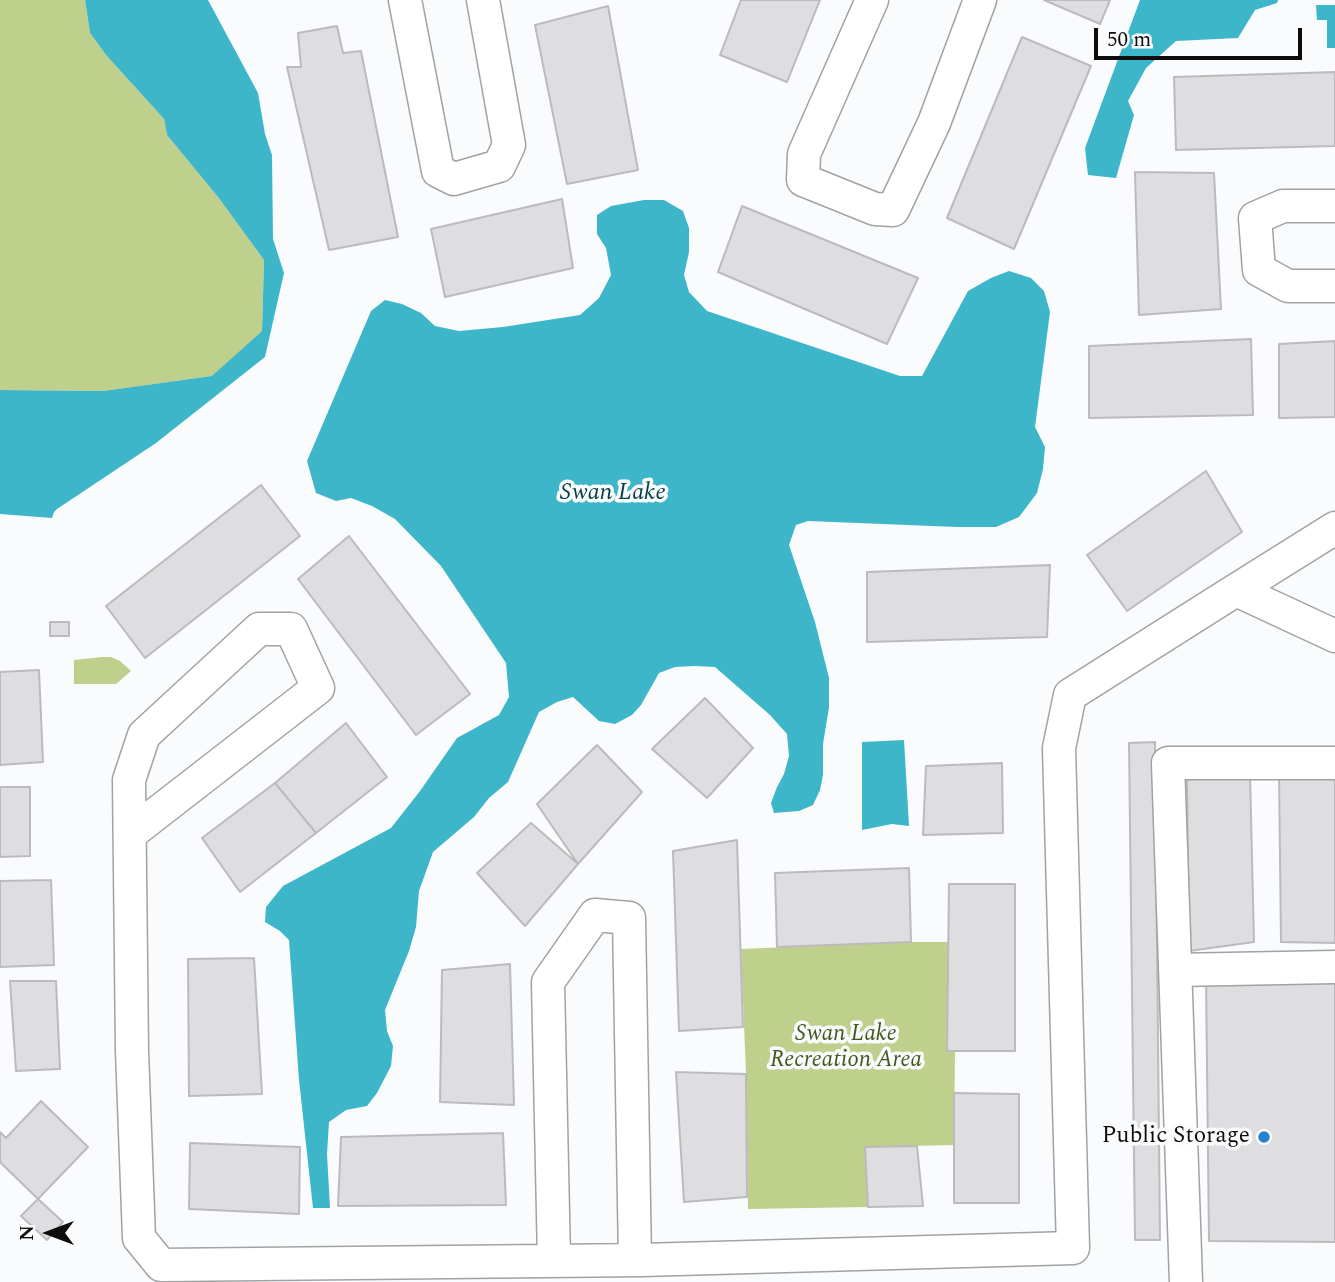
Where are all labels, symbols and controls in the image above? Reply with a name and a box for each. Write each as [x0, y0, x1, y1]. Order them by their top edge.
scale bar [1097, 14, 1305, 58]
text: 50 m [1107, 24, 1151, 56]
water label: Swan Lake [560, 480, 666, 508]
park label: Swan Lake Recreation Area [770, 1021, 922, 1075]
place label: Public Storage [1102, 1123, 1250, 1151]
marker: Public Storage [1256, 1129, 1272, 1145]
north arrow [14, 1198, 84, 1268]
text: N [13, 1225, 42, 1241]

